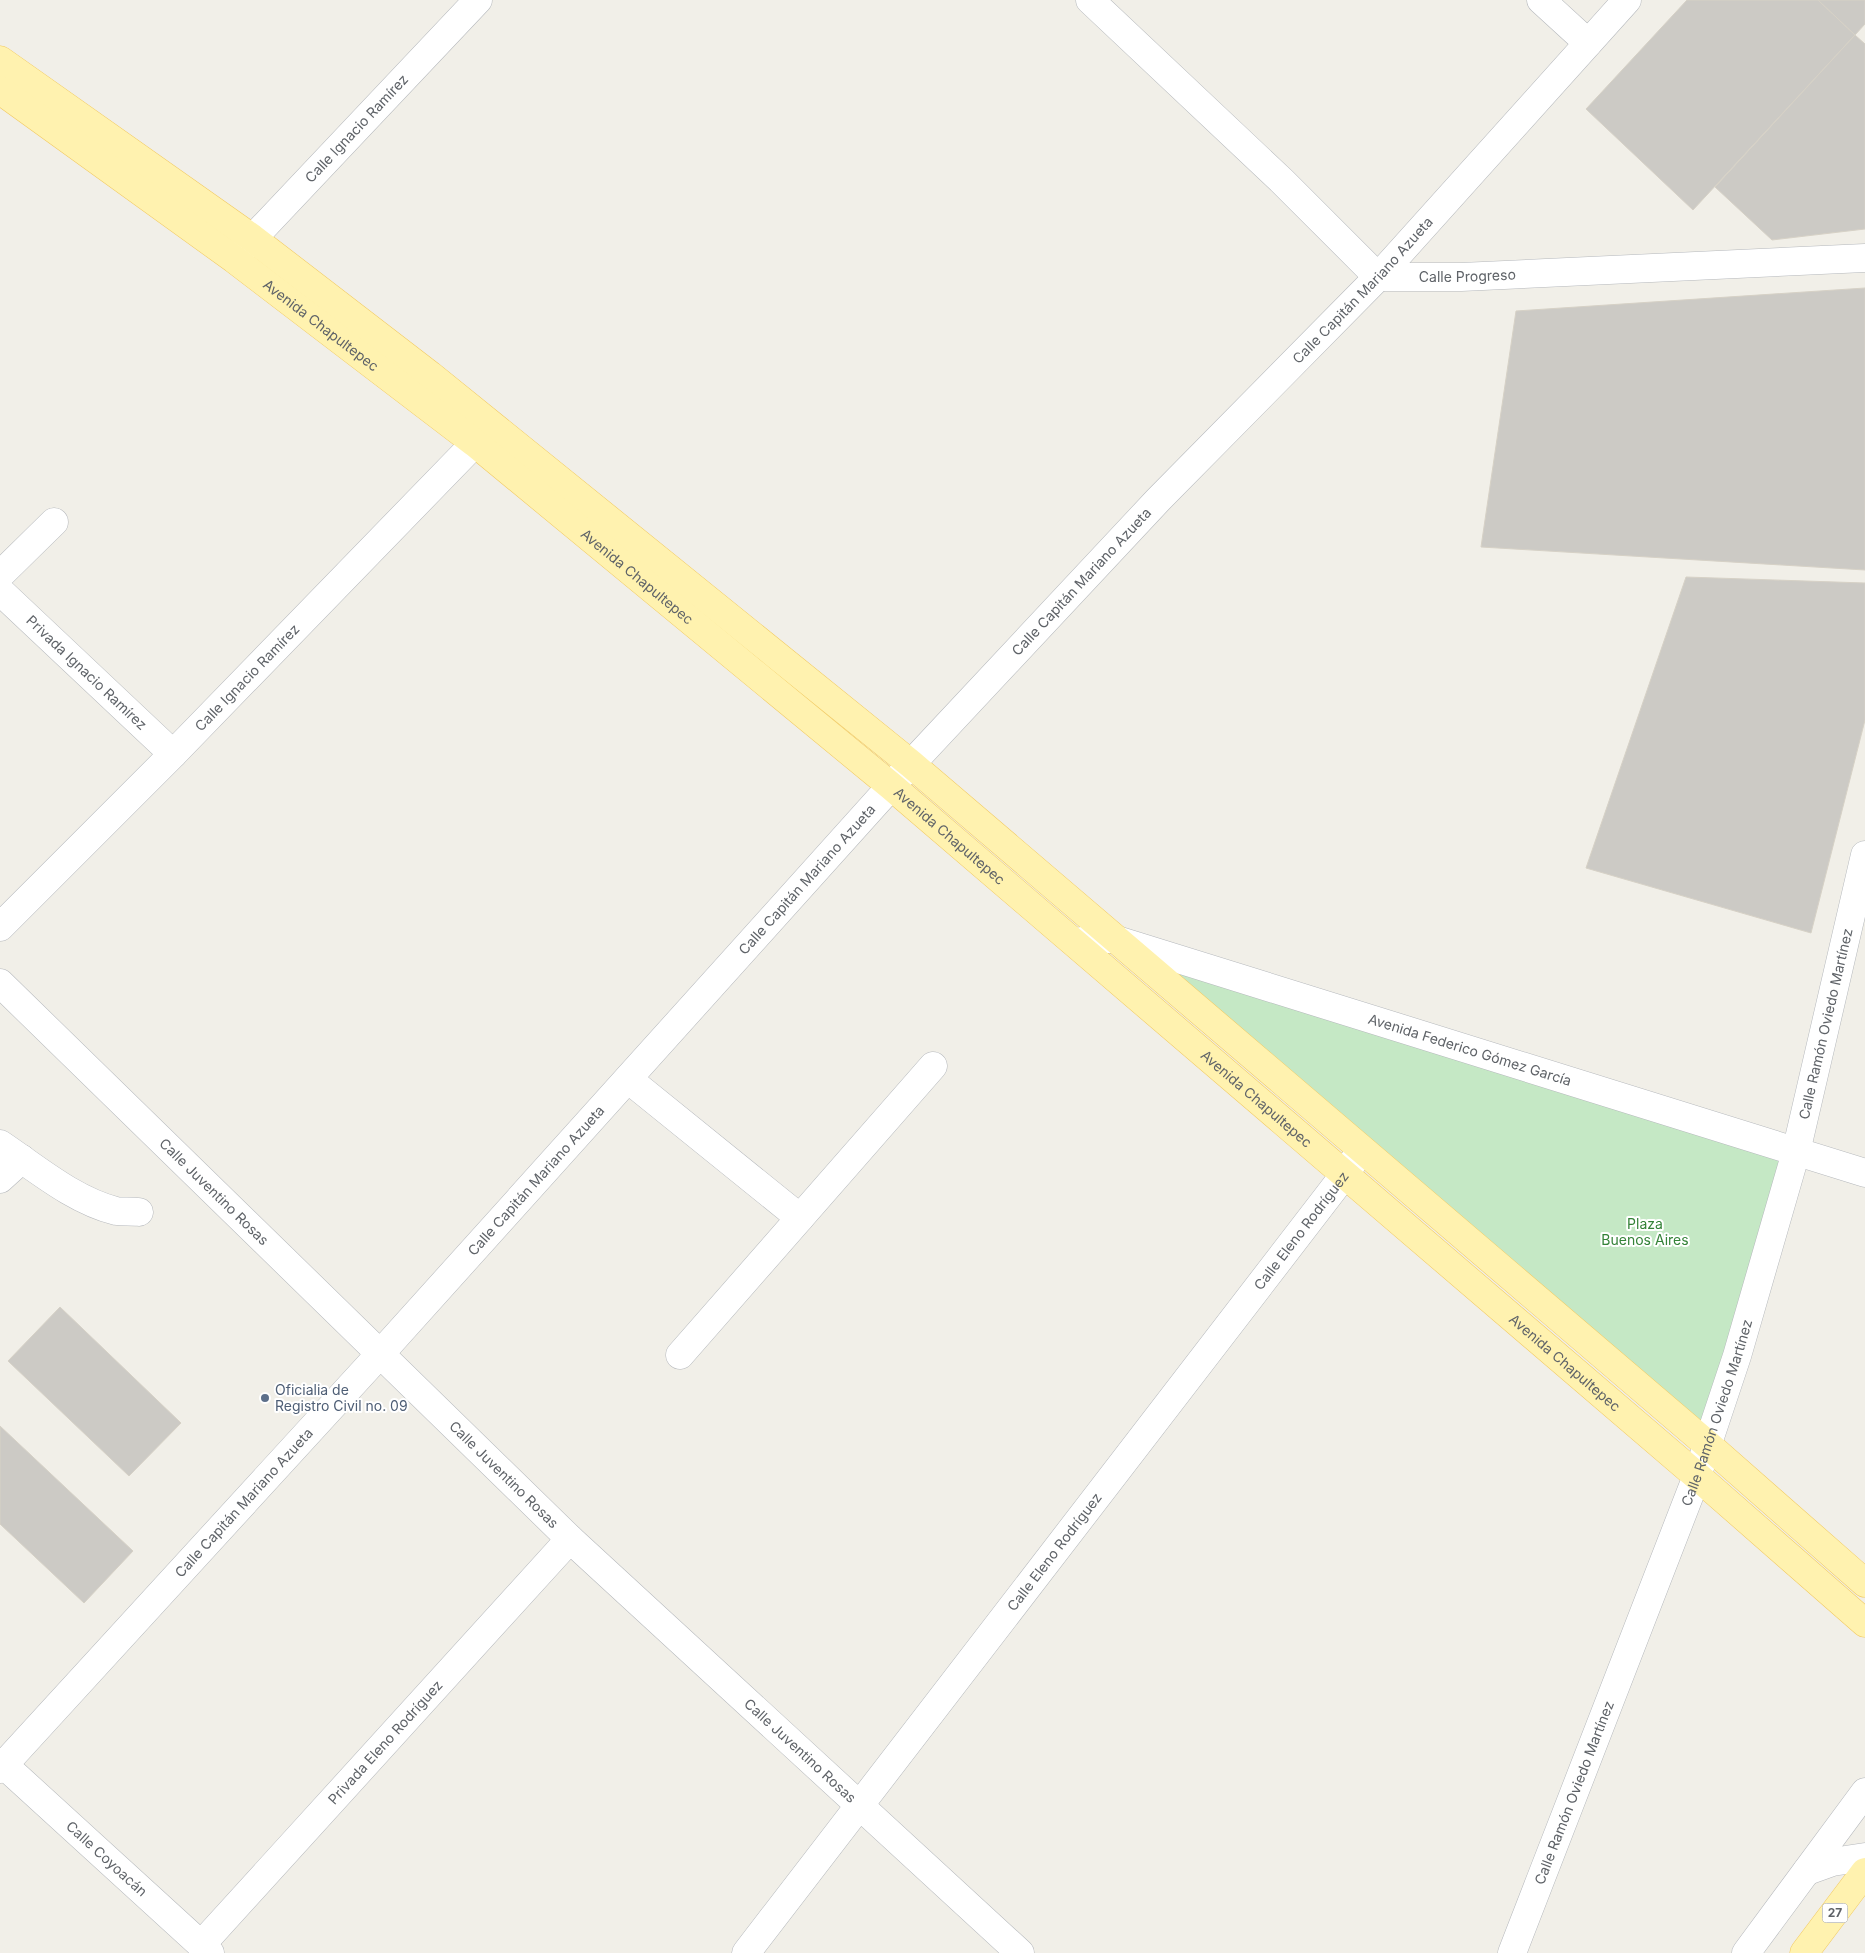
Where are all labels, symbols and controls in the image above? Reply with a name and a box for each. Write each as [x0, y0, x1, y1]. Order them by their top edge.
street label: Calle Ignacio Ramírez [301, 71, 411, 186]
street label: Calle Capitán Mariano Azueta [1288, 213, 1436, 367]
street label: Calle Progreso [1419, 265, 1516, 285]
street label: Avenida Chapultepec [260, 275, 382, 374]
street label: Calle Capitán Mariano Azueta [1008, 504, 1154, 659]
street label: Avenida Chapultepec [578, 525, 697, 628]
street label: Privada Ignacio Ramírez [23, 611, 151, 733]
street label: Calle Ignacio Ramírez [191, 620, 302, 734]
street label: Avenida Chapultepec [891, 783, 1009, 888]
street label: Calle Capitán Mariano Azueta [735, 801, 879, 958]
street label: Calle Ramón Oviedo Martínez [1795, 926, 1856, 1121]
street label: Avenida Federico Gómez García [1366, 1010, 1574, 1089]
street label: Avenida Chapultepec [1198, 1046, 1316, 1151]
street label: Calle Capitán Mariano Azueta [464, 1102, 608, 1259]
street label: Calle Juventino Rosas [156, 1134, 273, 1248]
street label: Calle Eleno Rodríguez [1250, 1168, 1352, 1293]
park label: Plaza Buenos Aires [1601, 1215, 1689, 1248]
street label: Avenida Chapultepec [1506, 1310, 1624, 1415]
street label: Calle Ramón Oviedo Martínez [1677, 1317, 1755, 1508]
place label: Oficialia de Registro Civil no. 09 [275, 1381, 408, 1414]
marker: Oficialia de Registro Civil no. 09 [259, 1392, 271, 1404]
street label: Calle Juventino Rosas [446, 1417, 562, 1531]
street label: Calle Capitán Mariano Azueta [171, 1424, 316, 1580]
street label: Calle Eleno Rodríguez [1003, 1489, 1105, 1614]
street label: Privada Eleno Rodríguez [324, 1676, 446, 1807]
street label: Calle Juventino Rosas [741, 1695, 860, 1806]
street label: Calle Ramón Oviedo Martínez [1530, 1698, 1617, 1887]
street label: Calle Coyoacán [63, 1817, 151, 1900]
road number: 27 [1822, 1904, 1848, 1922]

